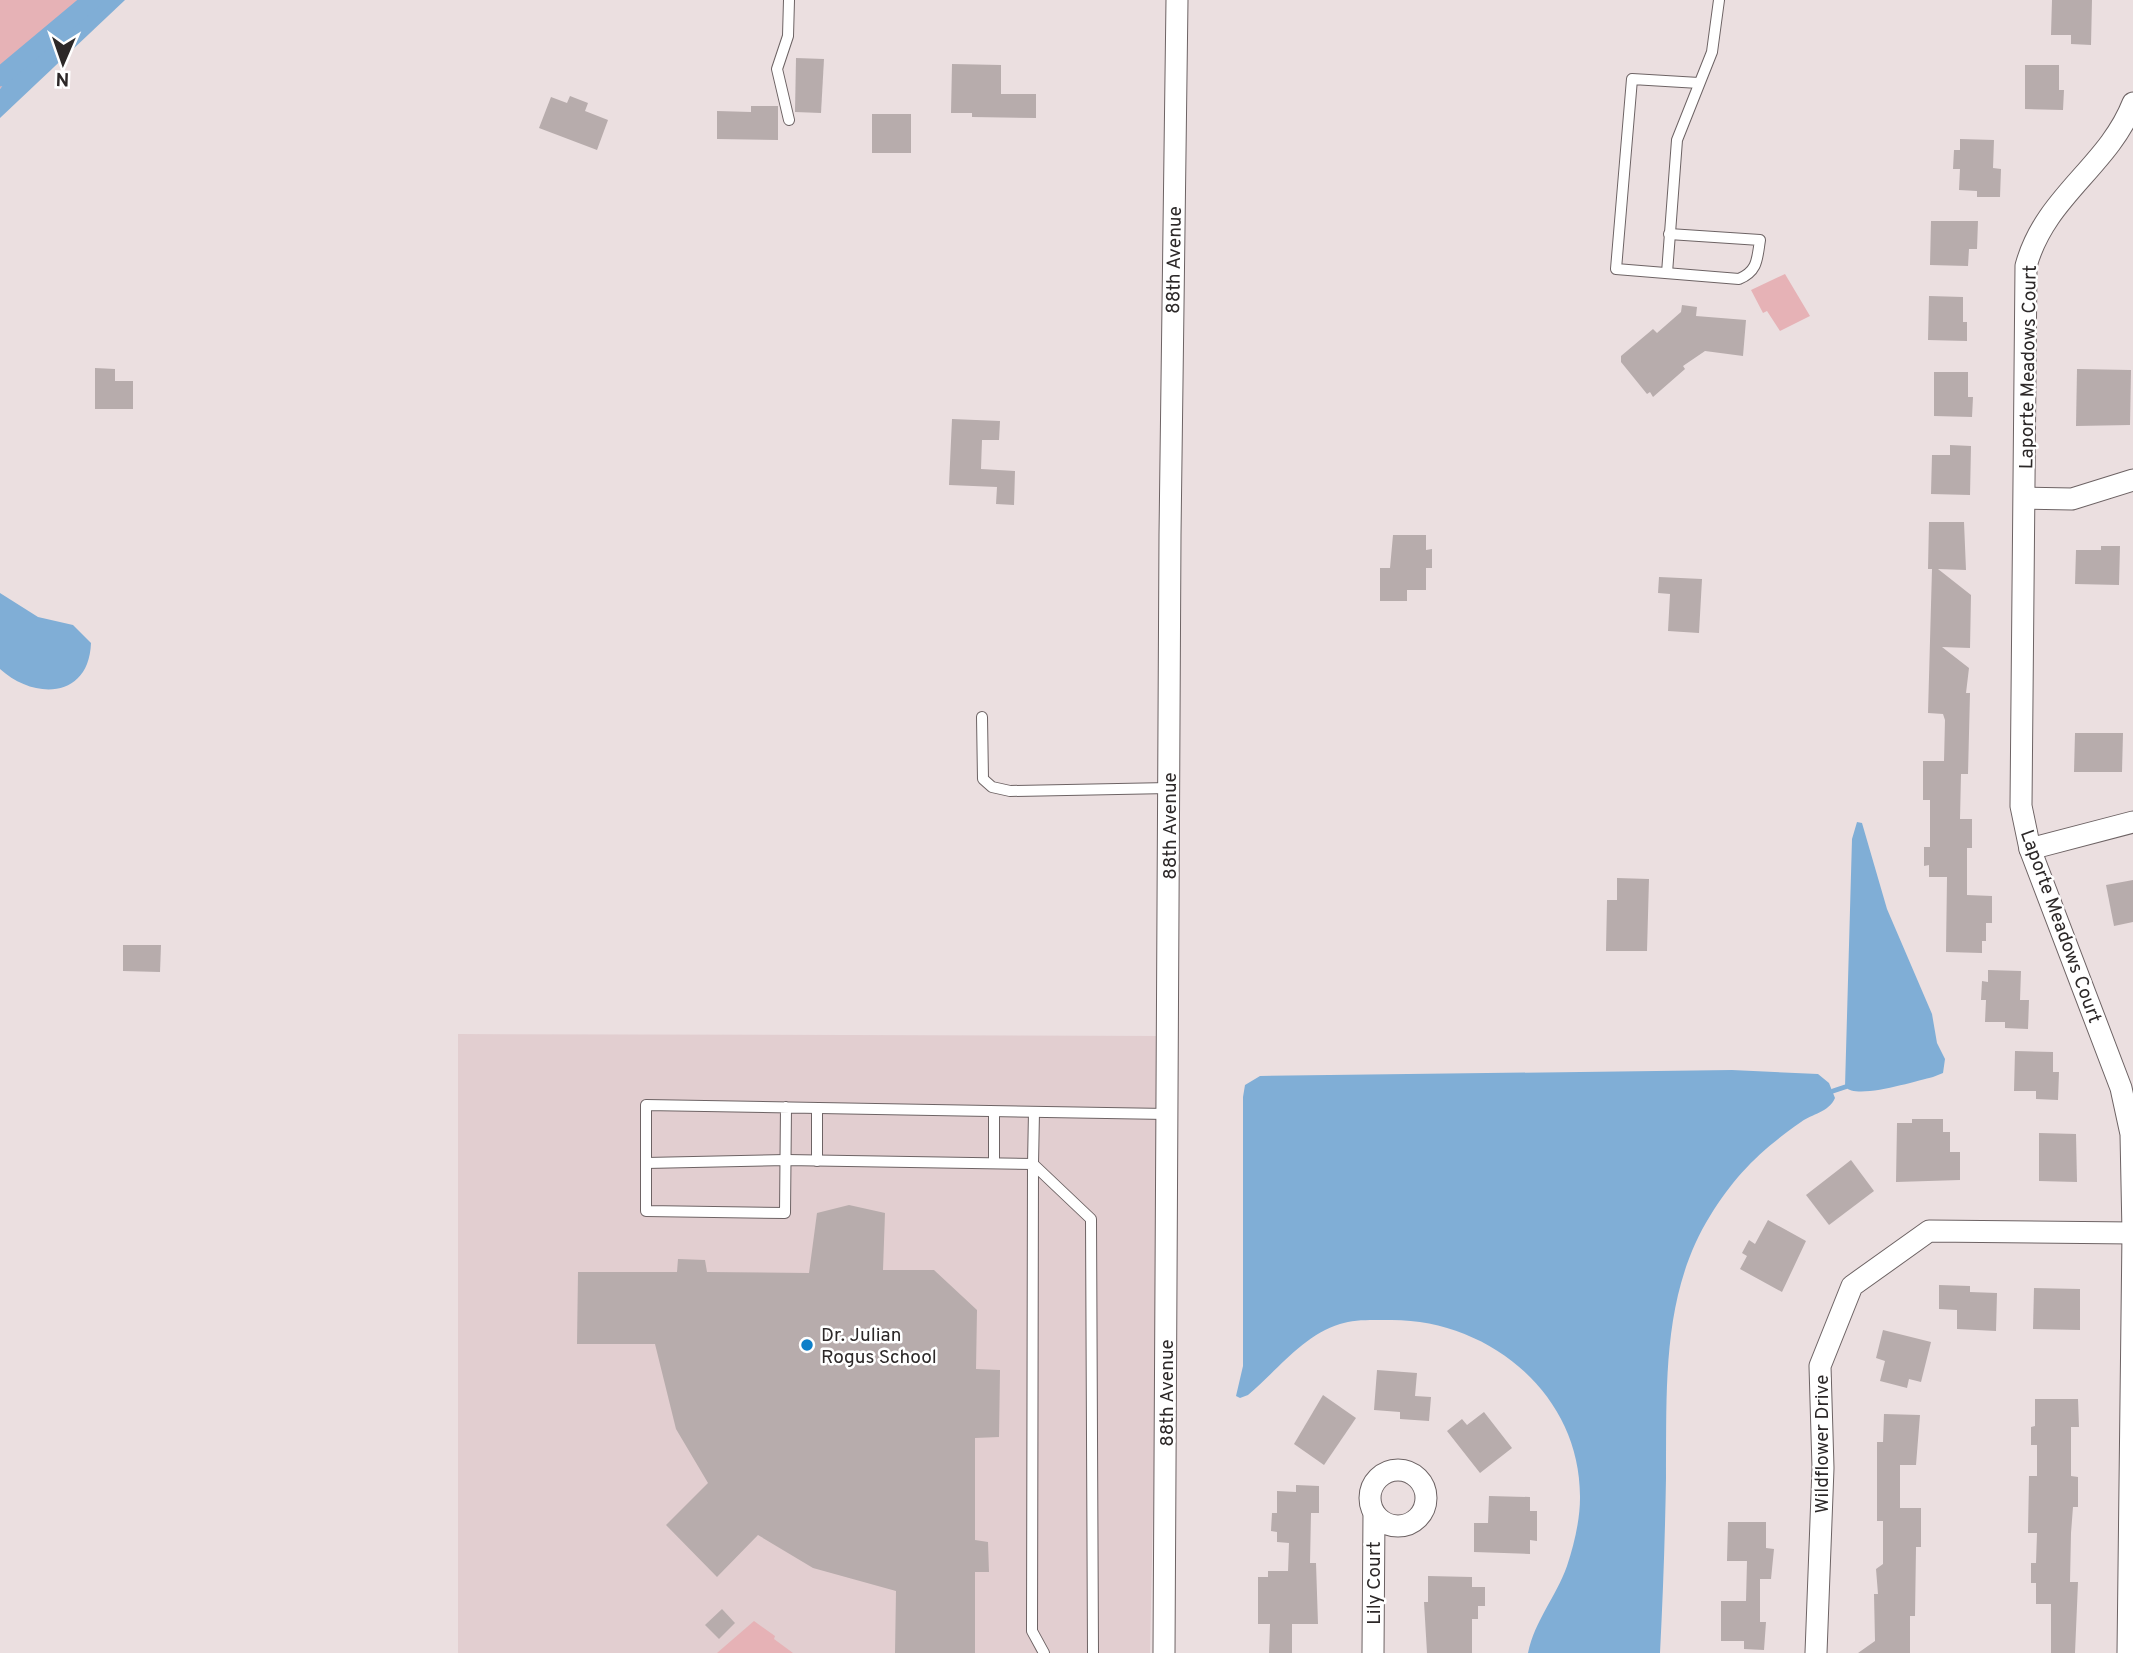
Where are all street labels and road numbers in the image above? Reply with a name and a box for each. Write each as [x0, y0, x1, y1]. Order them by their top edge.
street label: 88th Avenue [1162, 206, 1188, 314]
street label: Laporte Meadows Court [2015, 265, 2043, 469]
street label: 88th Avenue [1159, 772, 1183, 880]
street label: Laporte Meadows Court [2014, 827, 2106, 1027]
street label: 88th Avenue [1156, 1339, 1180, 1447]
street label: Wildflower Drive [1811, 1375, 1835, 1513]
street label: Lily Court [1363, 1541, 1387, 1625]

